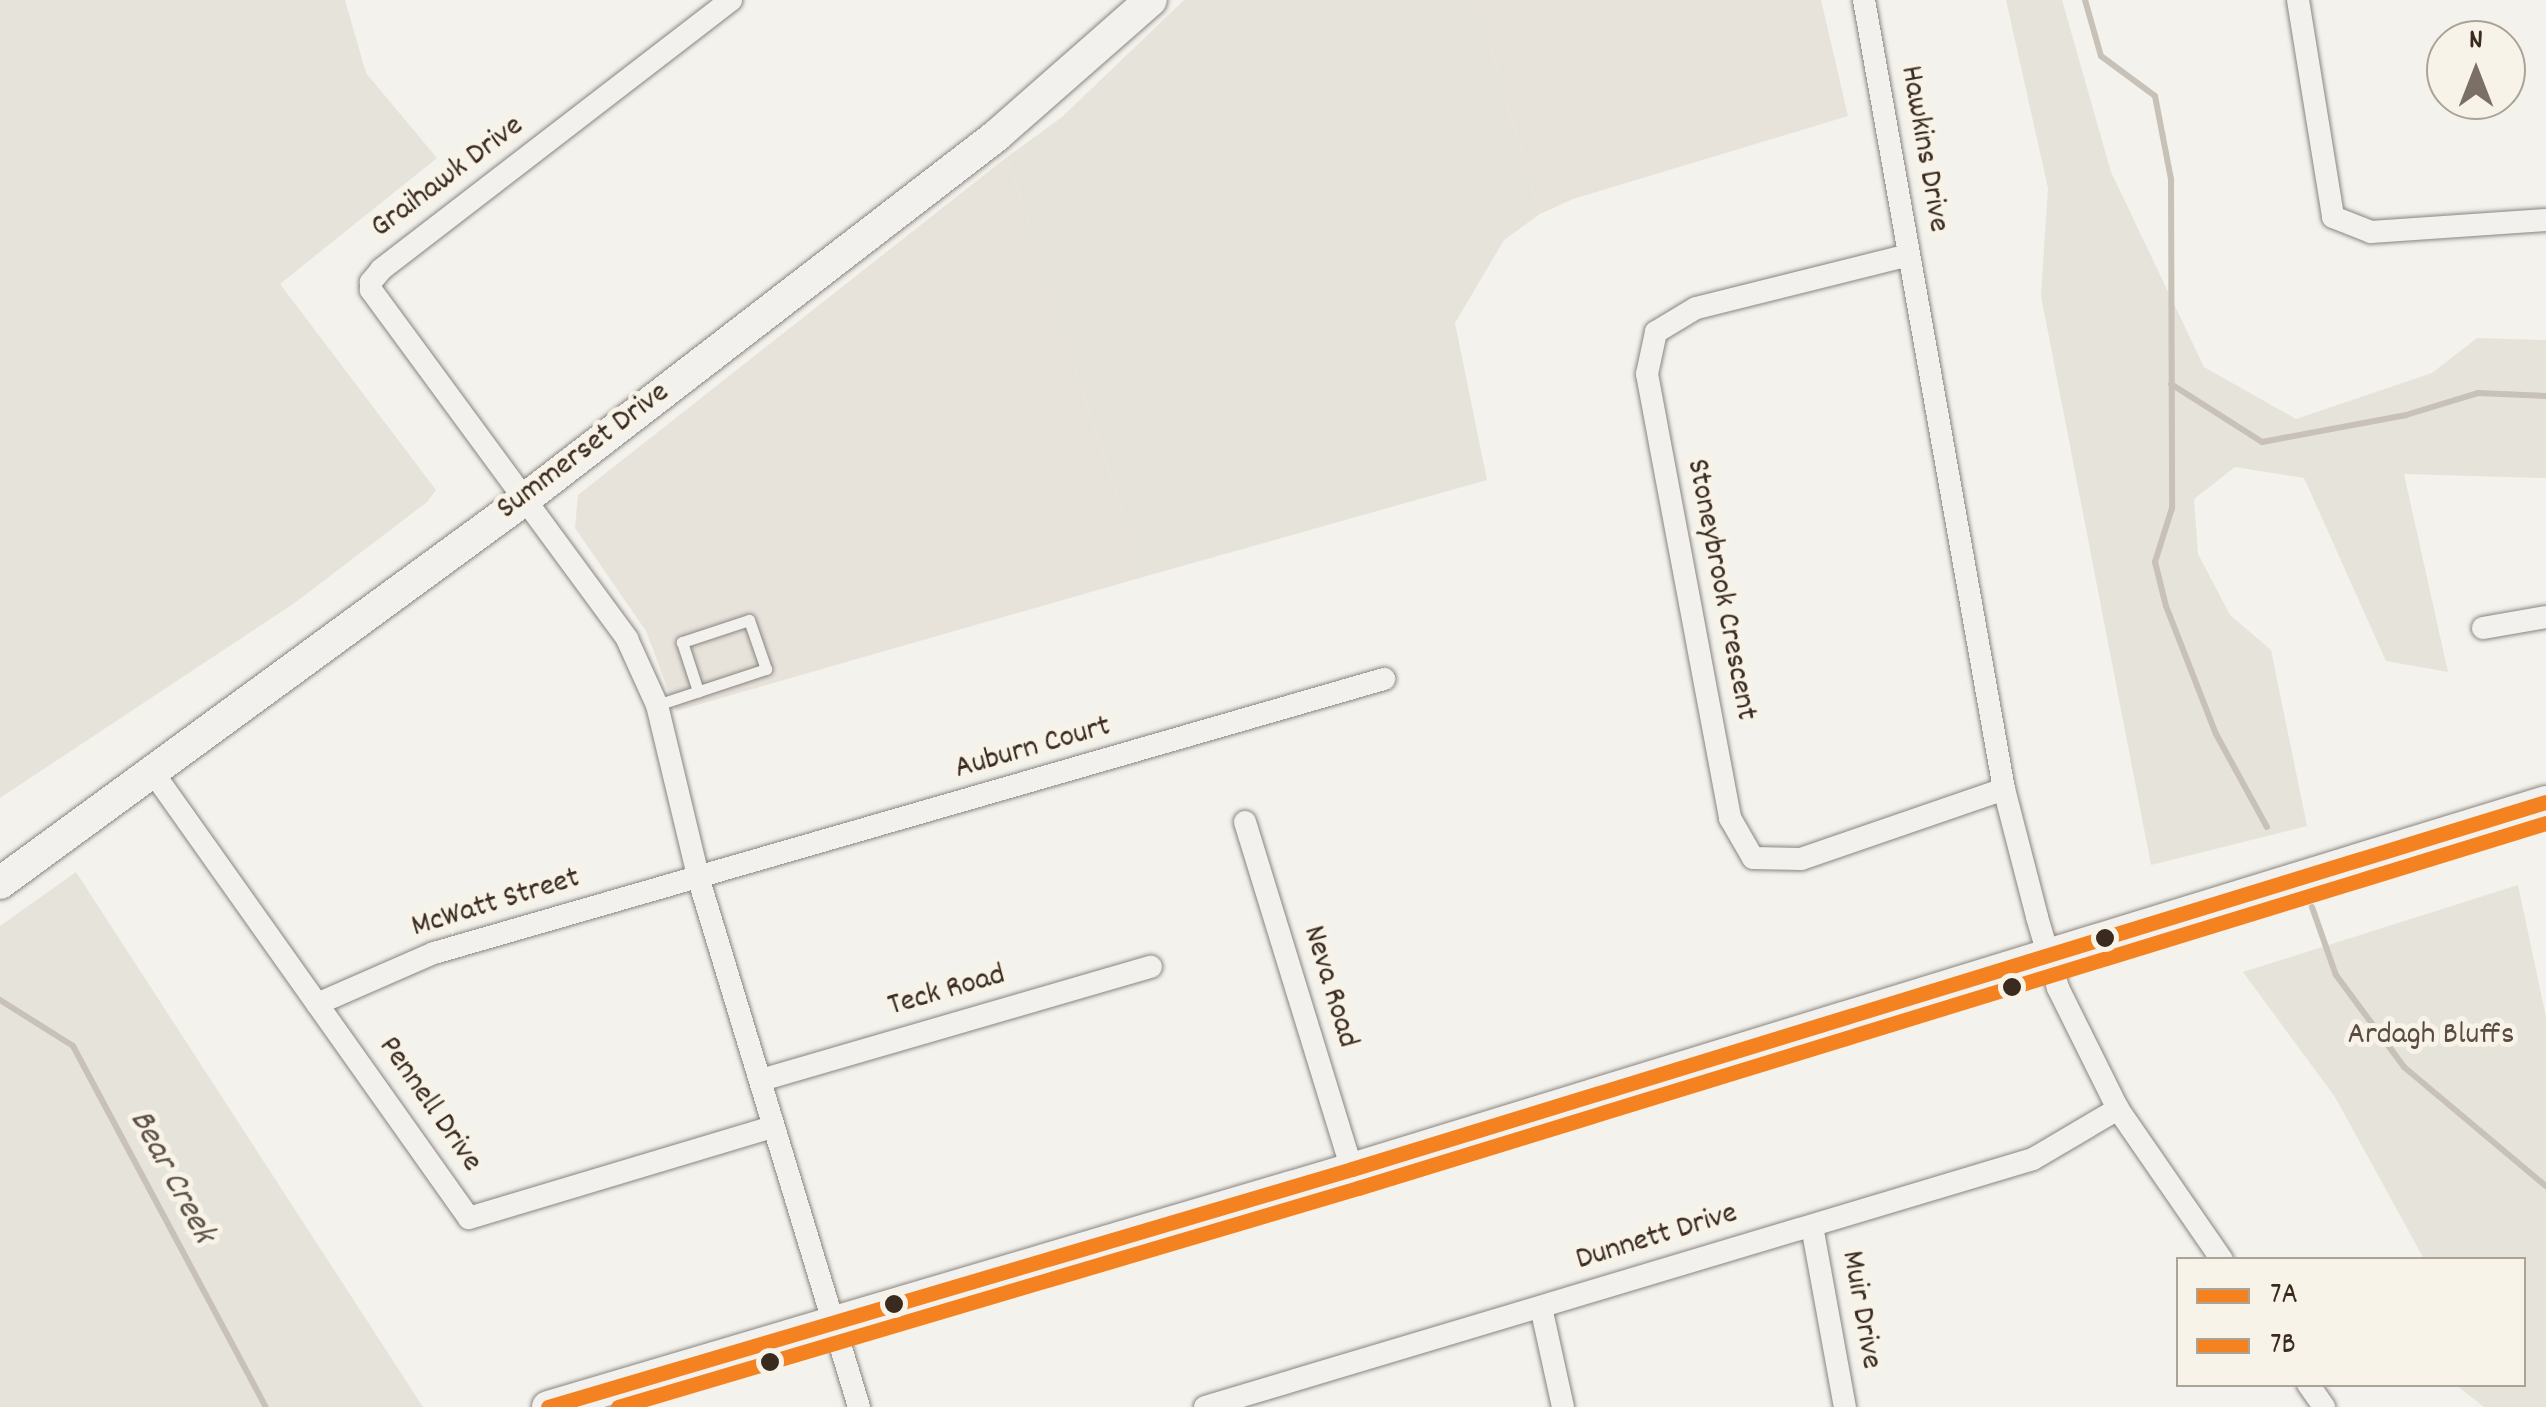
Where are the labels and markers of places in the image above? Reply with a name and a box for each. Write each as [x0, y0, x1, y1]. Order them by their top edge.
unlabelled marker [2095, 928, 2115, 948]
unlabelled marker [2002, 977, 2022, 997]
unlabelled marker [884, 1294, 904, 1314]
unlabelled marker [760, 1352, 780, 1372]

